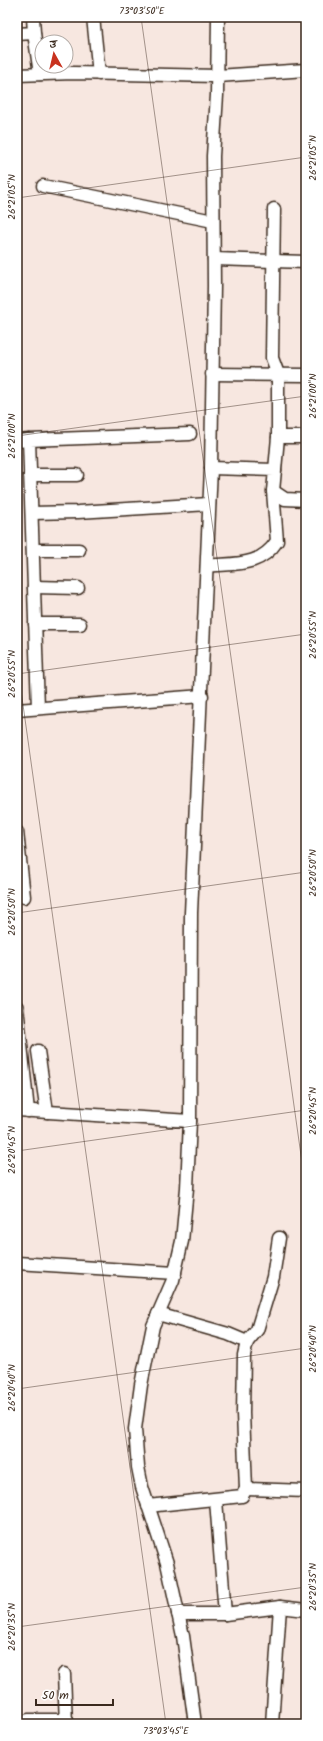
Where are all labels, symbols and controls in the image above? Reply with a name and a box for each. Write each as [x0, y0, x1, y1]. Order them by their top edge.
text: 73°03'50"E [119, 3, 166, 19]
north arrow [34, 34, 74, 74]
text: उ [48, 35, 59, 54]
text: 26°21'05"N [305, 135, 321, 181]
text: 26°21'05"N [4, 174, 20, 220]
text: 26°21'00"N [305, 373, 321, 419]
text: 26°21'00"N [4, 413, 20, 459]
text: 26°20'55"N [305, 611, 321, 659]
text: 26°20'55"N [4, 650, 20, 698]
text: 26°20'50"N [305, 849, 321, 897]
text: 26°20'50"N [4, 888, 20, 936]
text: 26°20'45"N [305, 1087, 321, 1135]
text: 26°20'45"N [4, 1126, 20, 1174]
text: 26°20'40"N [305, 1325, 321, 1373]
text: 26°20'40"N [4, 1364, 20, 1412]
text: 26°20'35"N [305, 1563, 321, 1611]
text: 26°20'35"N [4, 1603, 20, 1651]
scale bar [36, 1681, 113, 1707]
text: 50 m [42, 1686, 69, 1705]
text: 73°03'45"E [143, 1723, 190, 1739]

